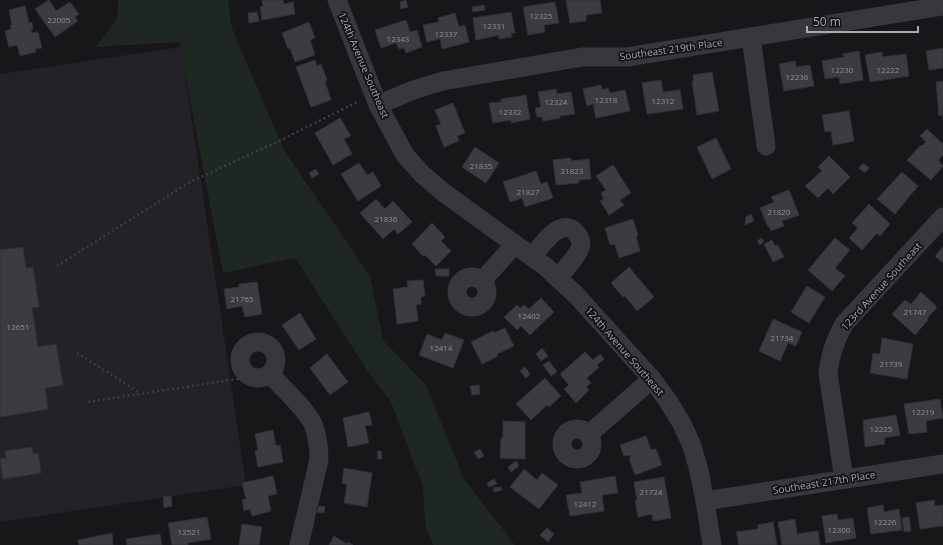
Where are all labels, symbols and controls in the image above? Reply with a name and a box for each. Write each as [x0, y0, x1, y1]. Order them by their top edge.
scale bar [807, 8, 918, 34]
street label: 124th Avenue Southeast [335, 10, 393, 120]
house number: 12325 [530, 10, 553, 21]
text: 50 m [813, 13, 841, 30]
house number: 22005 [48, 14, 71, 25]
house number: 12331 [483, 20, 505, 31]
house number: 12337 [435, 28, 458, 39]
house number: 12343 [387, 33, 410, 44]
street label: Southeast 219th Place [619, 35, 724, 63]
house number: 12230 [831, 64, 854, 75]
house number: 12222 [877, 64, 900, 75]
house number: 12236 [786, 71, 809, 82]
house number: 12318 [595, 94, 618, 105]
house number: 12312 [652, 95, 675, 106]
house number: 12324 [545, 96, 568, 107]
house number: 12332 [499, 106, 522, 117]
house number: 21835 [470, 160, 493, 171]
house number: 21823 [561, 165, 584, 176]
house number: 21827 [517, 186, 540, 197]
house number: 21820 [768, 206, 791, 217]
house number: 21836 [375, 213, 398, 224]
street label: 123rd Avenue Southeast [838, 239, 925, 333]
house number: 21765 [231, 293, 254, 304]
street label: 124th Avenue Southeast [582, 304, 668, 399]
house number: 21747 [904, 306, 927, 317]
house number: 12402 [518, 310, 541, 321]
house number: 12651 [7, 321, 29, 332]
house number: 21734 [771, 332, 794, 343]
house number: 12414 [430, 342, 453, 353]
house number: 21739 [880, 358, 903, 369]
house number: 12219 [912, 406, 935, 417]
house number: 12225 [870, 423, 893, 434]
street label: Southeast 217th Place [772, 467, 877, 497]
house number: 21724 [640, 486, 663, 497]
house number: 12412 [574, 498, 597, 509]
house number: 12226 [874, 516, 897, 527]
house number: 12300 [828, 524, 851, 535]
house number: 12521 [178, 526, 200, 537]

